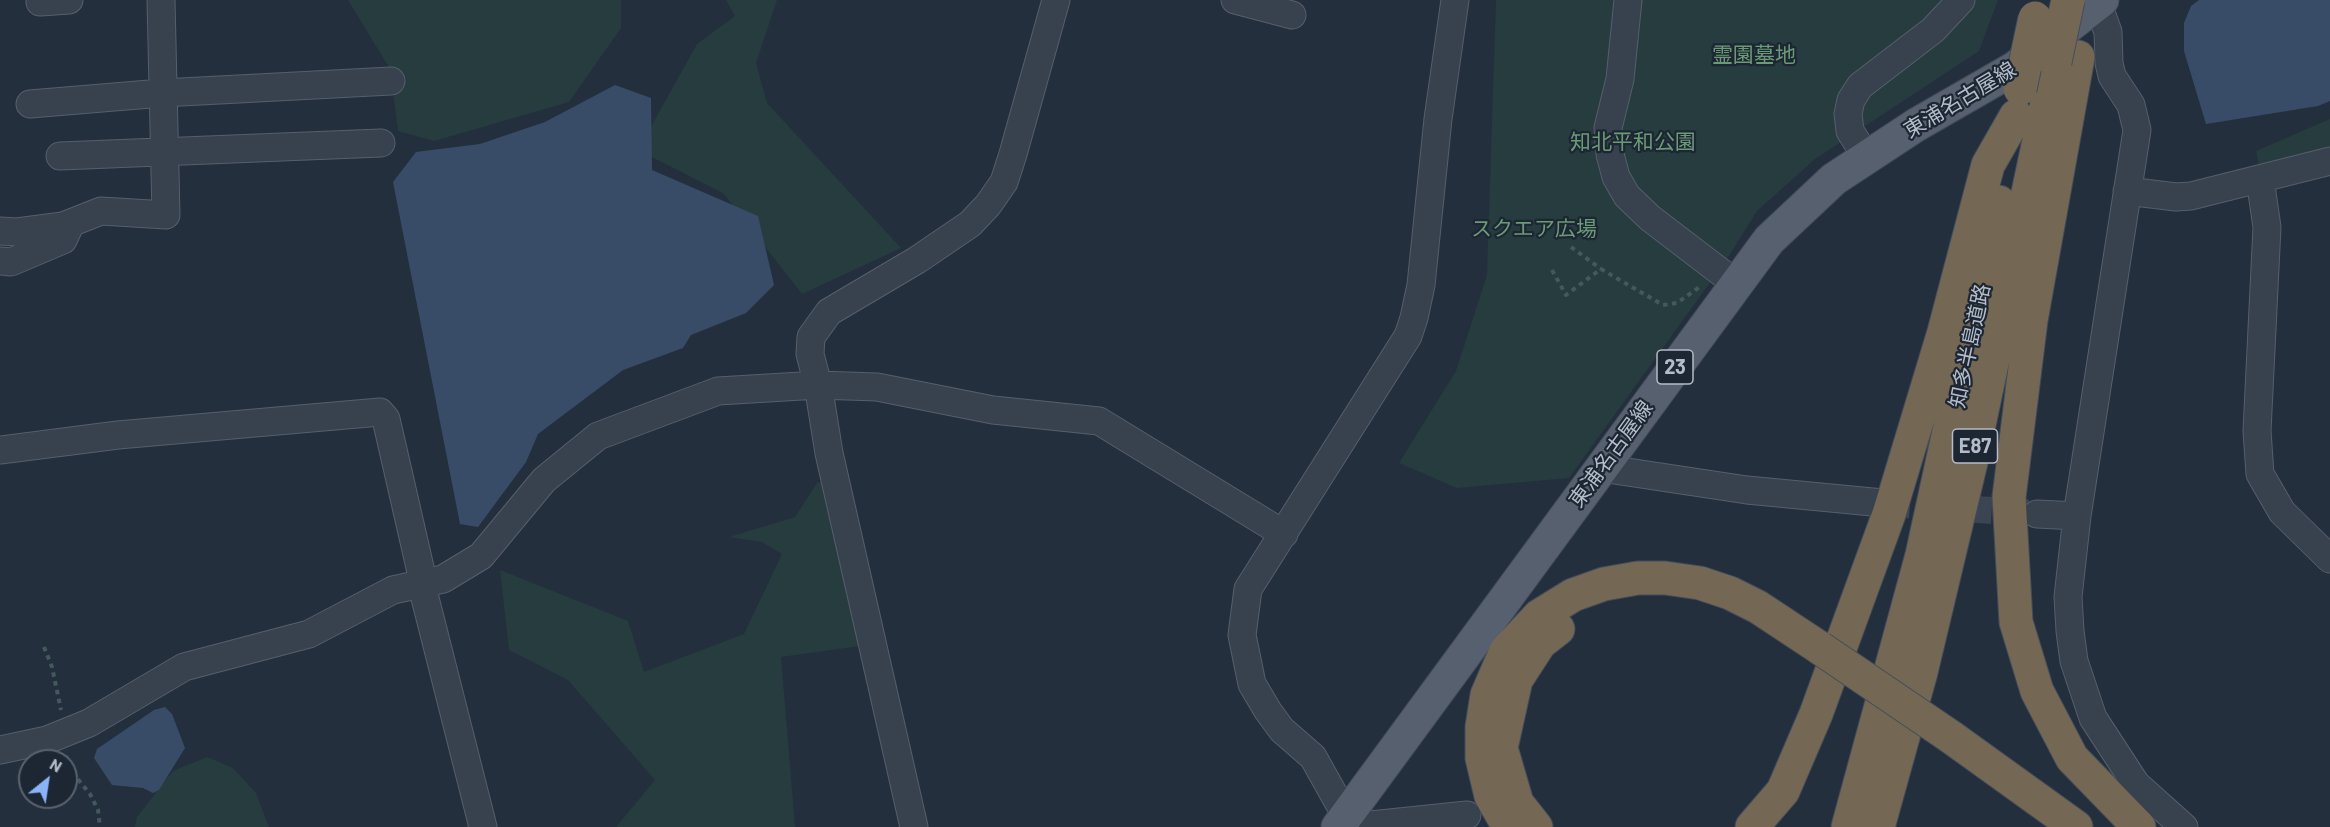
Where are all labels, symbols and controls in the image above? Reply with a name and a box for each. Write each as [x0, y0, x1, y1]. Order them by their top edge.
park label: 霊園墓地 [1712, 42, 1796, 68]
street label: 東浦名古屋線 [1900, 57, 2020, 143]
park label: 知北平和公園 [1570, 129, 1696, 155]
park label: スクエア広場 [1471, 216, 1597, 242]
street label: 知多半島道路 [1945, 282, 1995, 410]
road number: 23 [1657, 350, 1693, 384]
street label: 東浦名古屋線 [1564, 396, 1658, 512]
road number: E87 [1952, 429, 1998, 463]
north arrow [18, 749, 78, 809]
text: N [47, 754, 66, 776]

